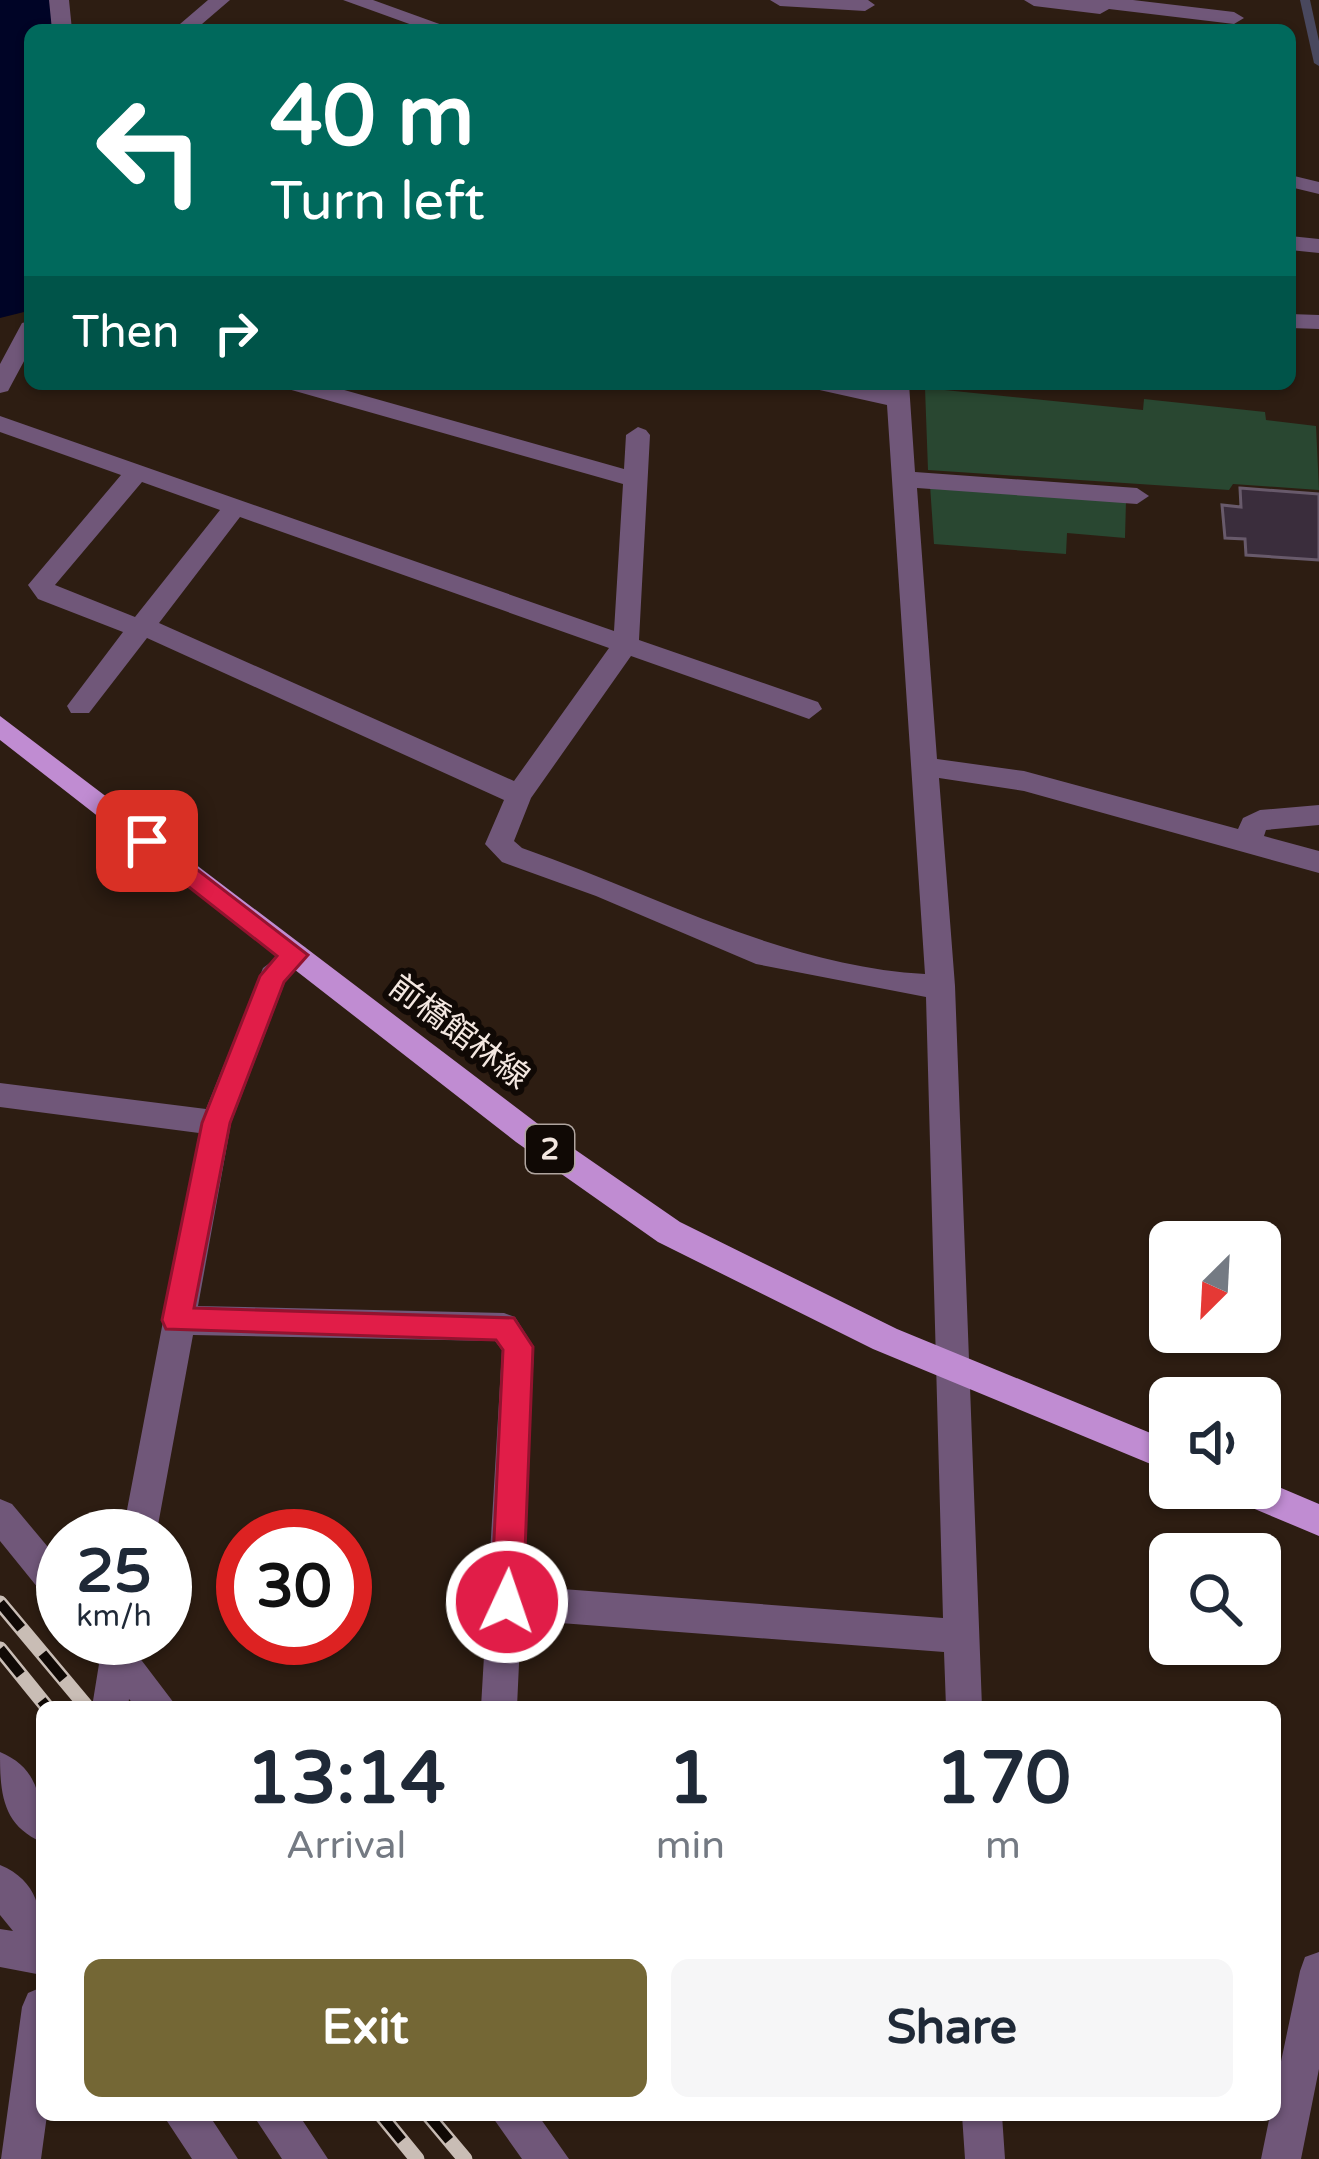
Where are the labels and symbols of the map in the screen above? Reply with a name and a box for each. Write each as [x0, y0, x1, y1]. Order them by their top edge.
pin [96, 790, 198, 892]
street label: 前橋館林線 [381, 967, 537, 1097]
road number: 2 [526, 1125, 574, 1173]
north arrow [1149, 1221, 1281, 1353]
speed limit sign: 30 [216, 1509, 372, 1665]
position arrow [444, 1539, 570, 1665]

